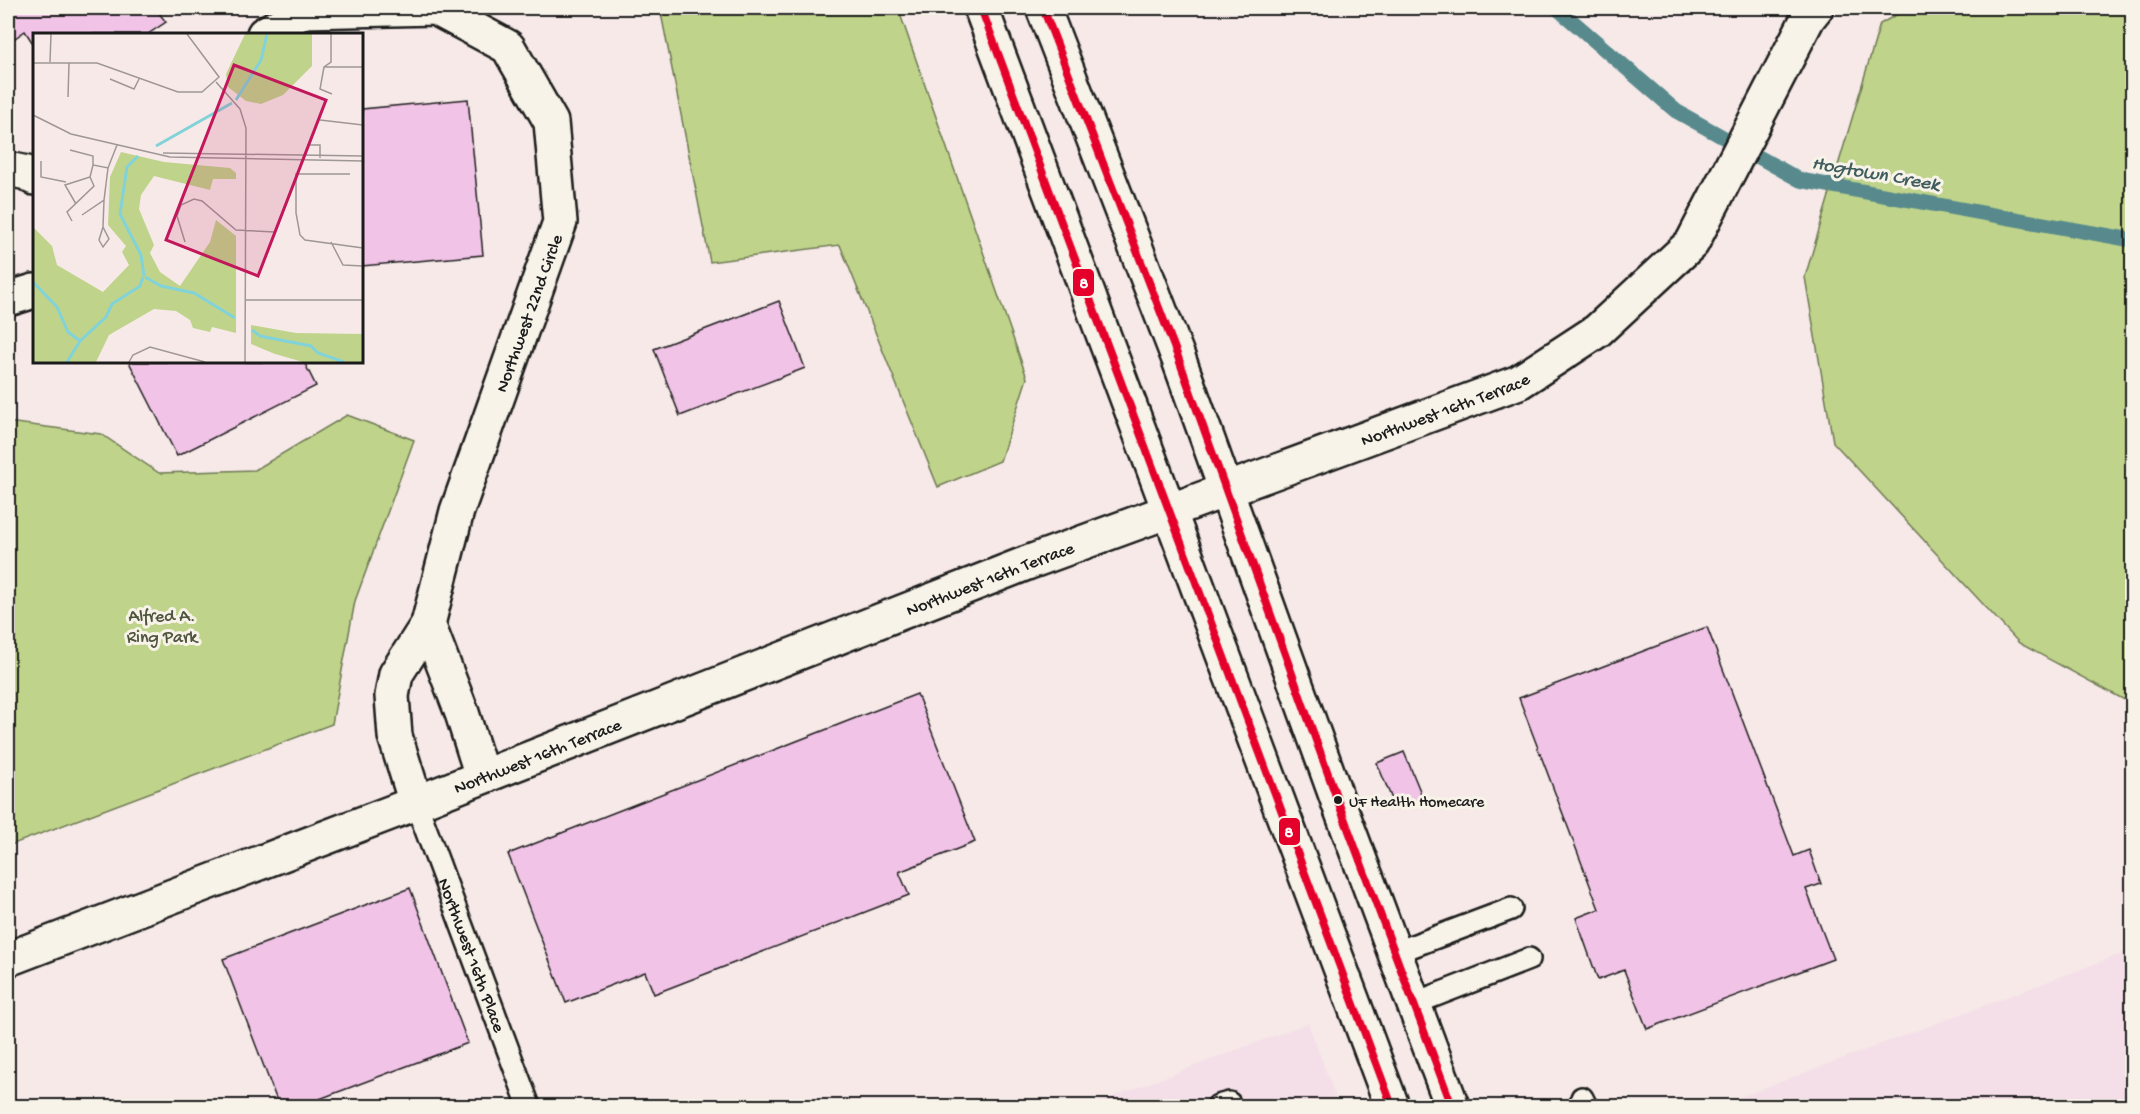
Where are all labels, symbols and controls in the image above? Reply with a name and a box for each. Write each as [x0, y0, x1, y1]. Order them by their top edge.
inset map [33, 33, 363, 363]
water label: Hogtown Creek [1810, 153, 1943, 198]
street label: Northwest 22nd Circle [492, 231, 569, 396]
line badge: 8 [1072, 268, 1095, 297]
text: 8 [1080, 276, 1089, 295]
street label: Northwest 16th Terrace [1359, 369, 1535, 452]
street label: Northwest 16th Terrace [904, 538, 1078, 622]
park label: Alfred A. Ring Park [127, 607, 199, 649]
street label: Northwest 16th Terrace [451, 715, 625, 800]
marker: UF Health Homecare [1332, 794, 1344, 806]
place label: UF Health Homecare [1349, 794, 1485, 813]
line badge: 8 [1278, 817, 1301, 846]
text: 8 [1285, 825, 1294, 844]
street label: Northwest 16th Place [432, 876, 509, 1036]

